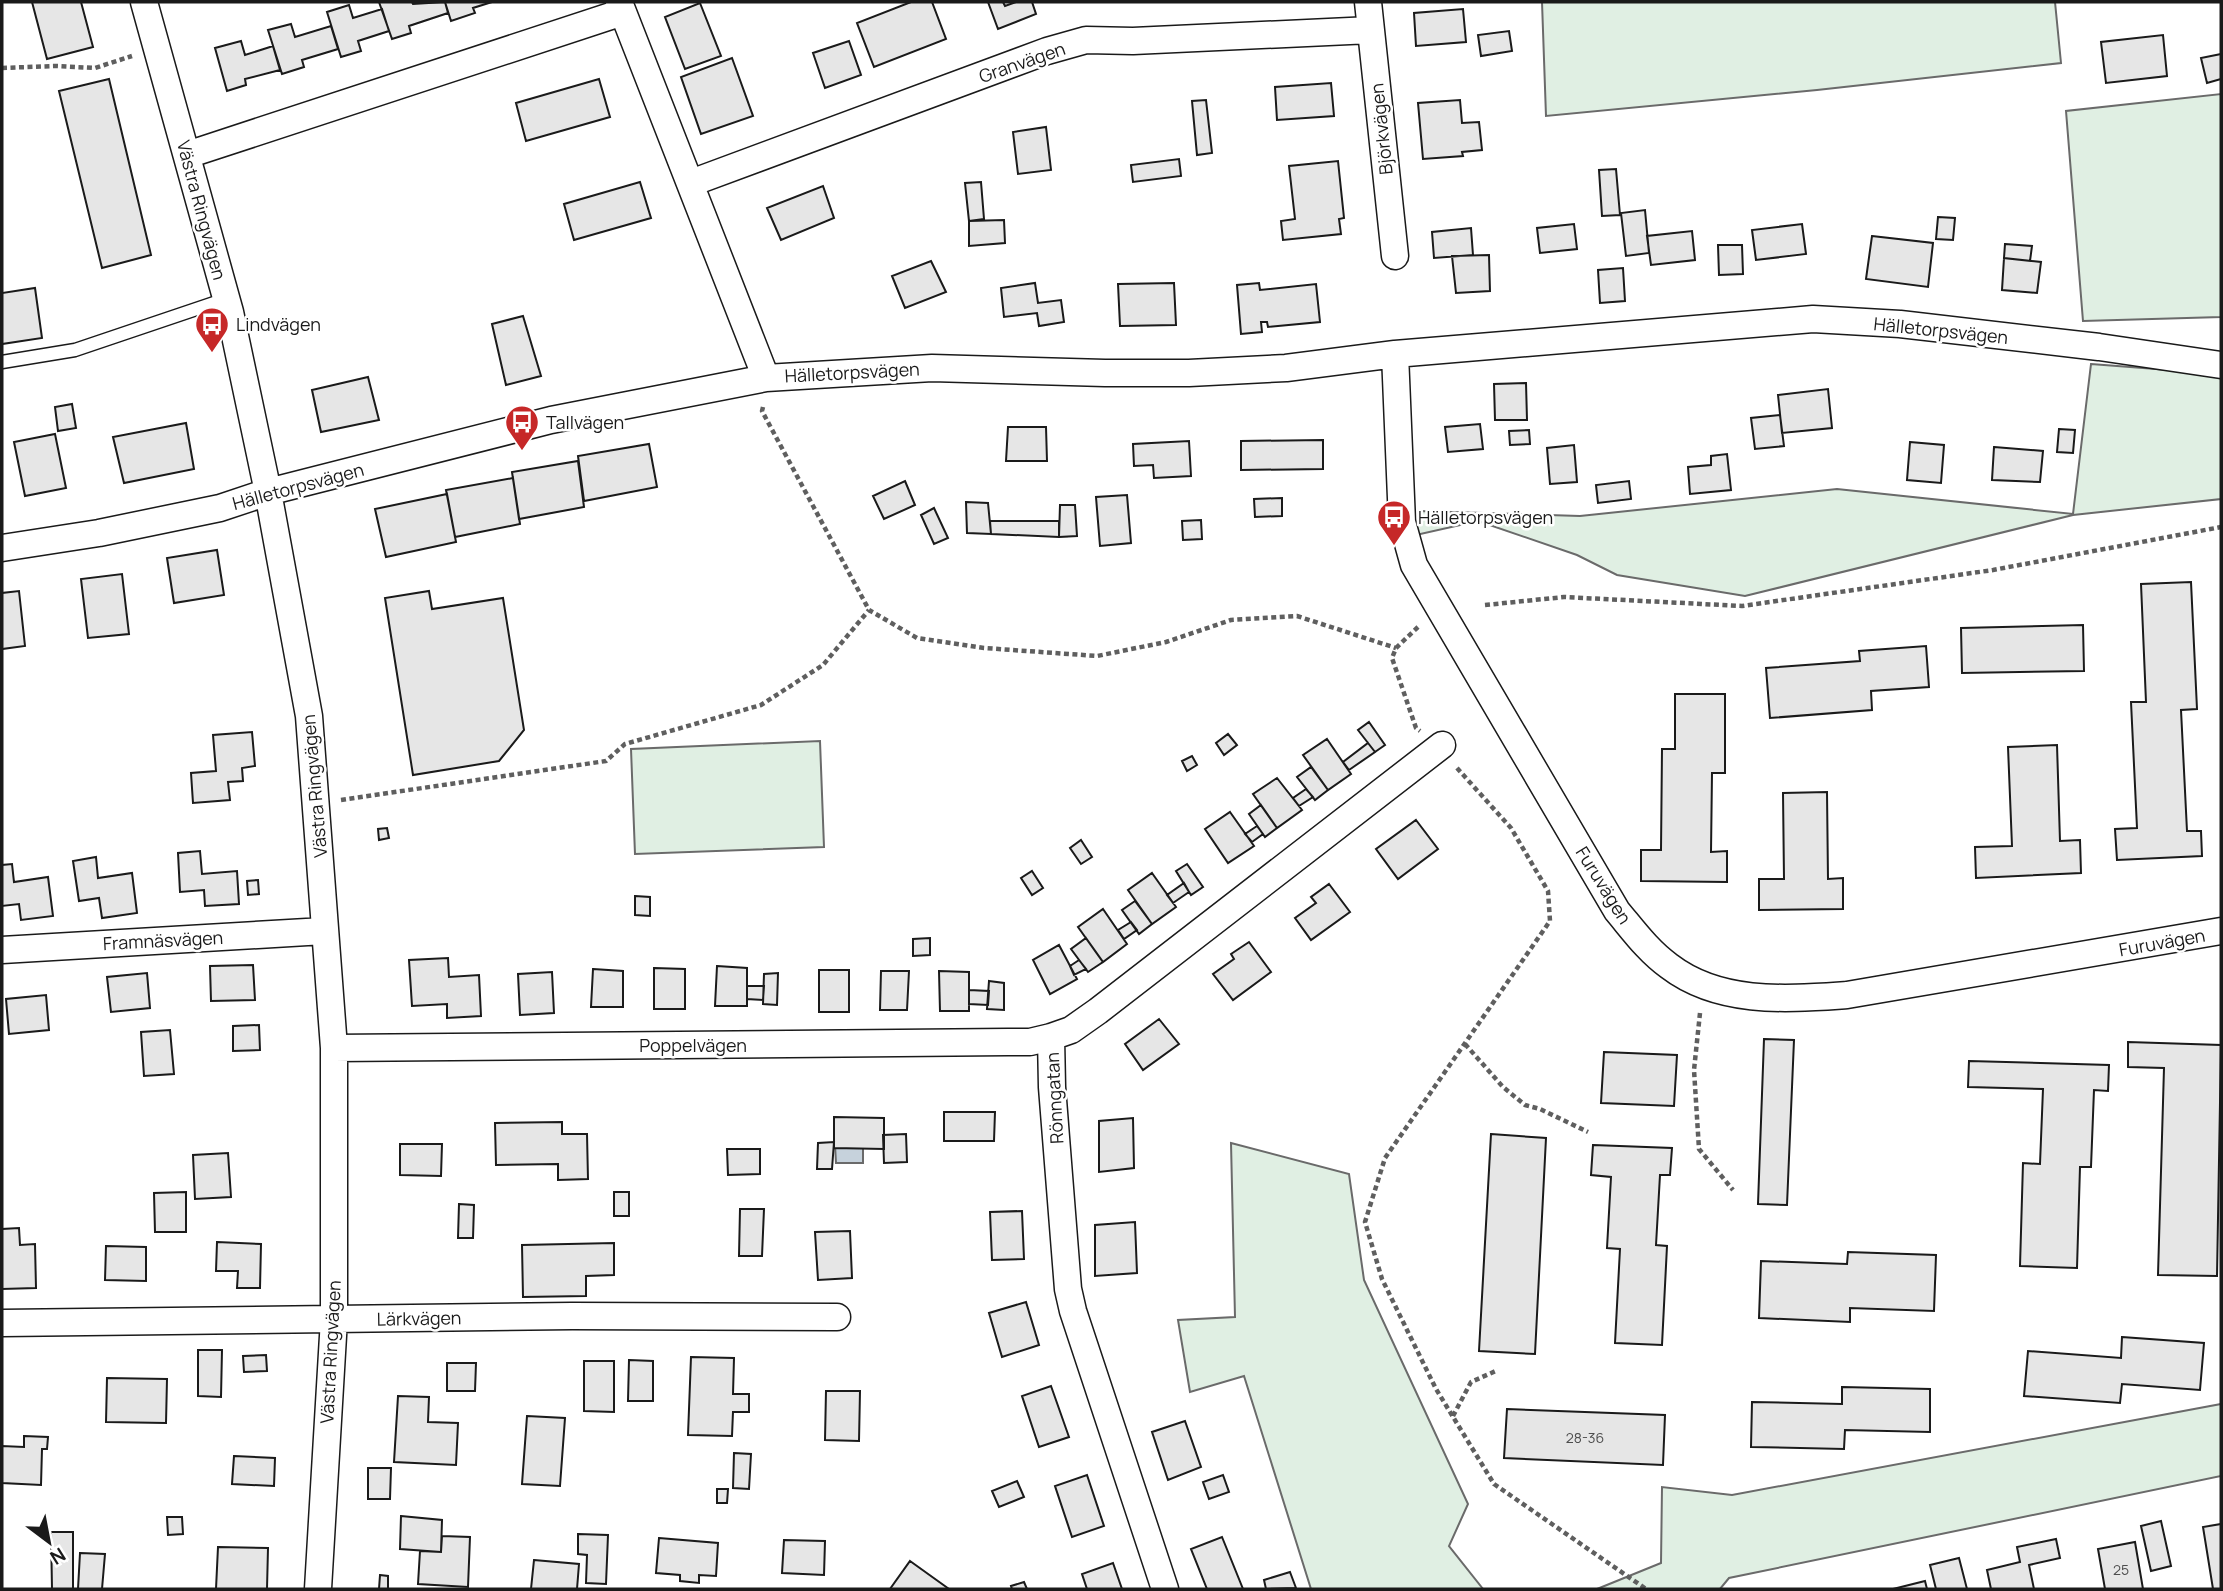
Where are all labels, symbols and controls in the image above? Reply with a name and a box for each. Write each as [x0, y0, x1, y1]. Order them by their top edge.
street label: Granvägen [976, 36, 1068, 88]
street label: Björkvägen [1364, 82, 1398, 176]
street label: Västra Ringvägen [172, 138, 232, 282]
bus stop icon: Lindvägen [193, 305, 231, 354]
street label: Hälletorpsvägen [1873, 311, 2009, 349]
place label: Lindvägen [236, 312, 321, 336]
street label: Hälletorpsvägen [784, 356, 920, 388]
bus stop icon: Tallvägen [503, 403, 541, 452]
place label: Tallvägen [546, 410, 624, 434]
street label: Hälletorpsvägen [230, 457, 366, 515]
bus stop icon: Hälletorpsvägen [1375, 498, 1413, 547]
place label: Hälletorpsvägen [1418, 505, 1553, 529]
street label: Västra Ringvägen [296, 713, 332, 859]
street label: Furuvägen [1571, 842, 1637, 928]
street label: Furuvägen [2117, 923, 2207, 961]
street label: Framnäsvägen [102, 925, 224, 955]
street label: Poppelvägen [639, 1033, 747, 1057]
street label: Rönngatan [1040, 1051, 1068, 1145]
street label: Västra Ringvägen [314, 1280, 346, 1424]
street label: Lärkvägen [376, 1305, 462, 1331]
house number: 28-36 [1566, 1428, 1604, 1447]
north arrow [14, 1507, 84, 1577]
text: N [45, 1542, 71, 1571]
house number: 25 [2113, 1560, 2129, 1579]

